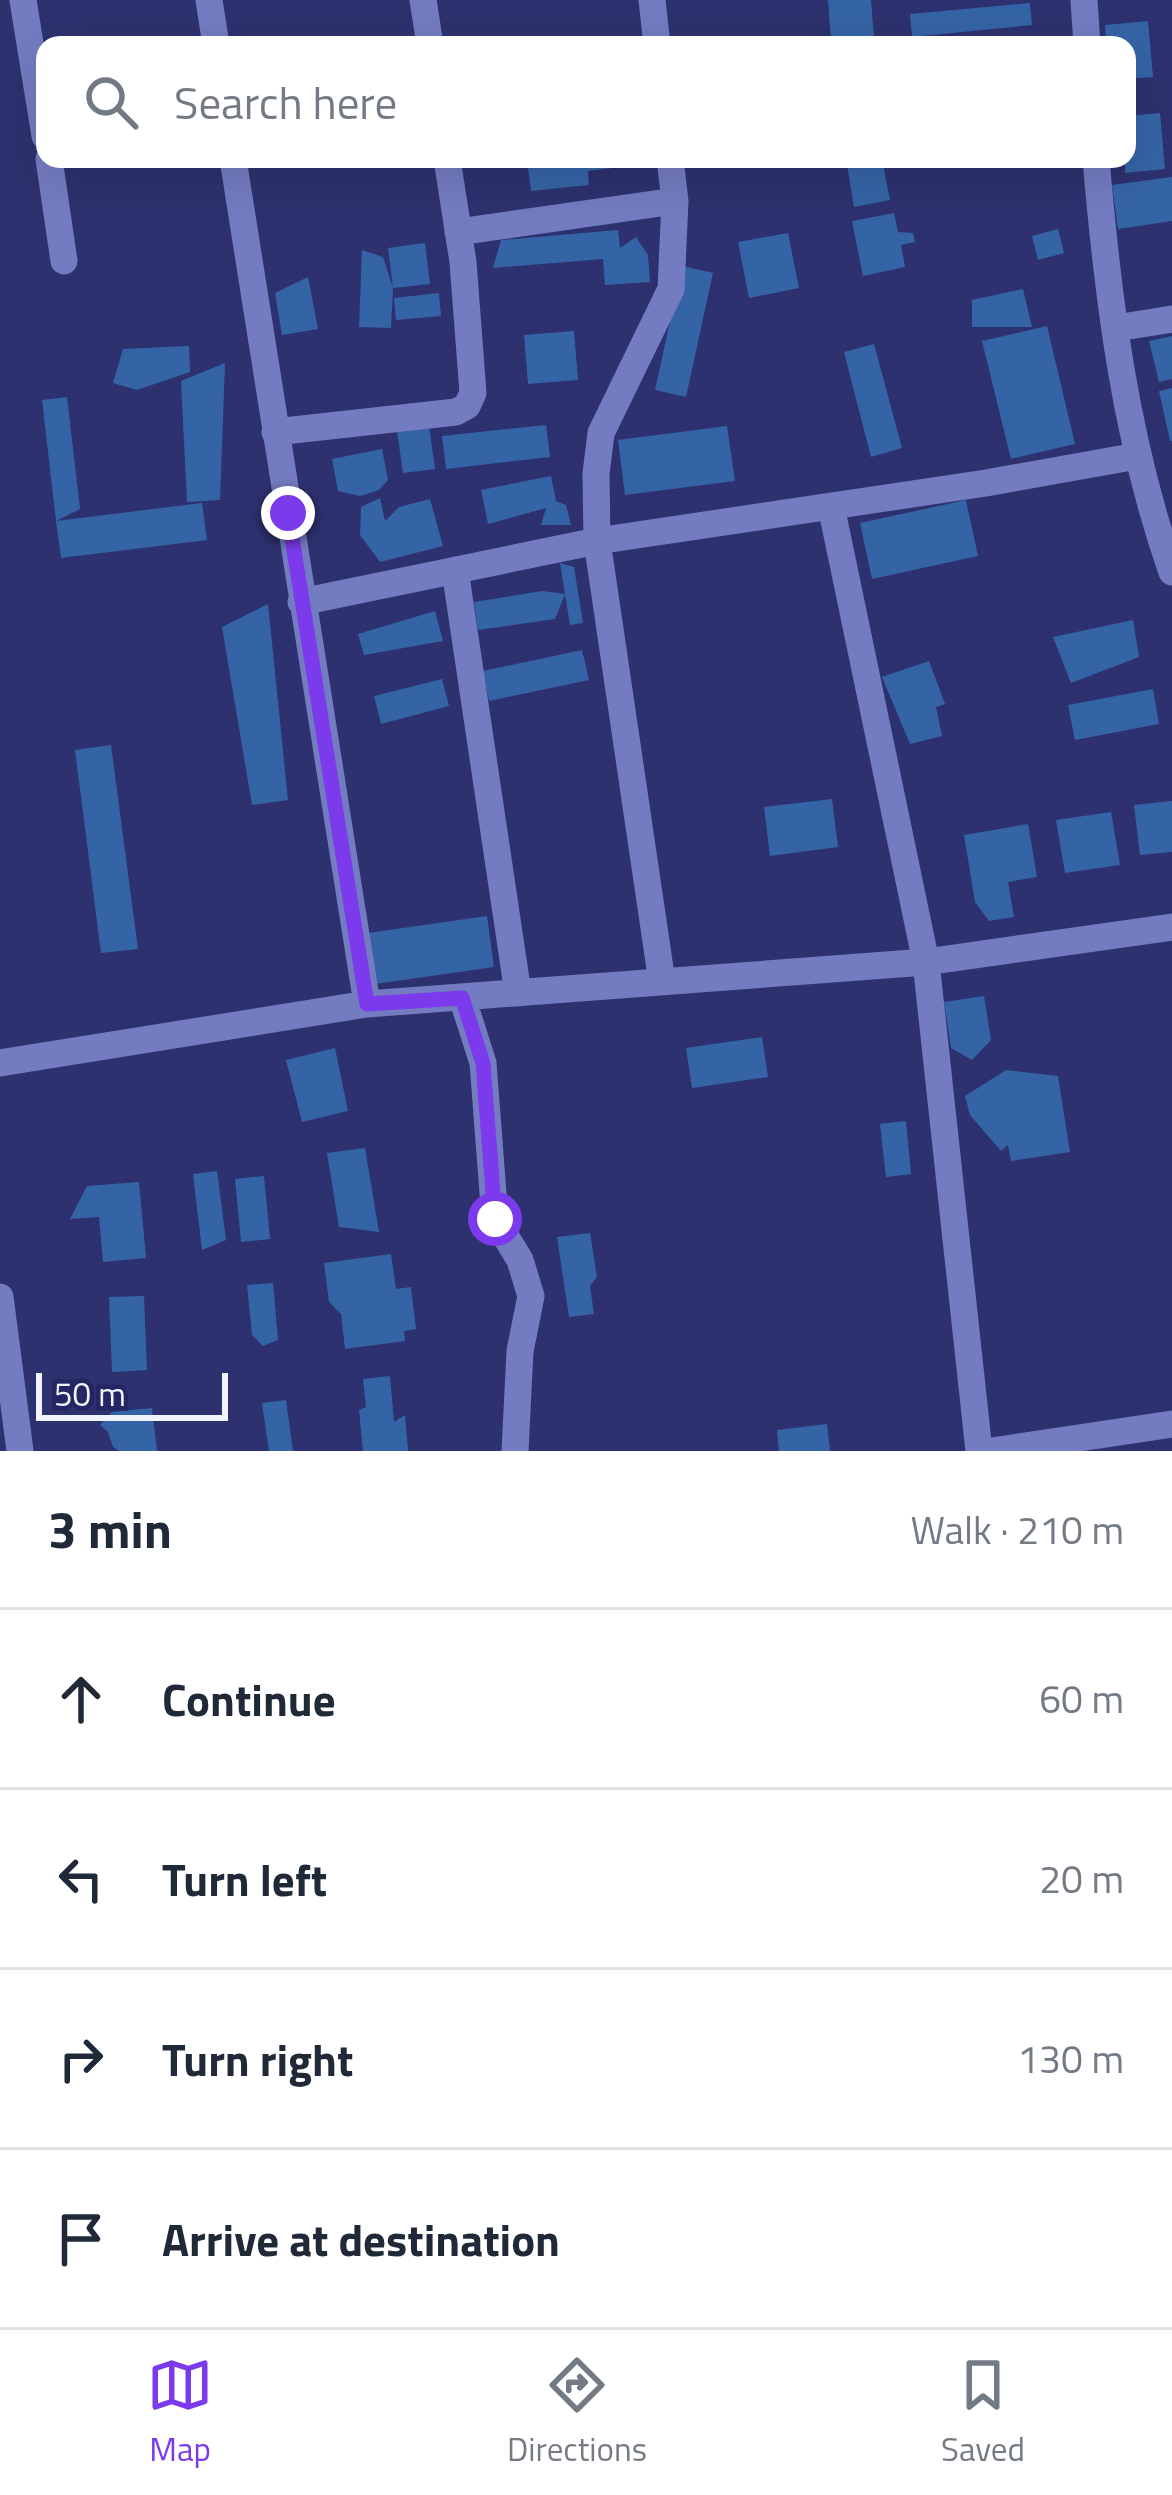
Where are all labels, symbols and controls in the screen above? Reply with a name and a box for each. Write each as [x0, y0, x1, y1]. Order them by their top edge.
search box [36, 36, 1136, 168]
text: Search here [174, 68, 397, 136]
icon: search [78, 69, 144, 135]
route end [261, 486, 315, 540]
route start [468, 1192, 522, 1246]
scale bar [36, 1367, 228, 1420]
text: 50 m [54, 1369, 126, 1419]
text: 3 min [48, 1490, 172, 1568]
text: Walk · 210 m [910, 1500, 1124, 1559]
text: Continue [162, 1665, 336, 1733]
icon: ahead [48, 1666, 114, 1732]
text: 60 m [1039, 1669, 1124, 1728]
text: Turn left [162, 1845, 327, 1913]
icon: left [48, 1846, 114, 1912]
text: 20 m [1039, 1849, 1124, 1908]
text: Turn right [162, 2025, 353, 2093]
icon: right [48, 2026, 114, 2092]
text: 130 m [1017, 2029, 1124, 2088]
text: Arrive at destination [162, 2205, 560, 2273]
icon: arrive [48, 2206, 114, 2272]
tab: Map [147, 2352, 213, 2474]
tab: Directions [507, 2352, 647, 2474]
tab: Saved [941, 2352, 1025, 2474]

